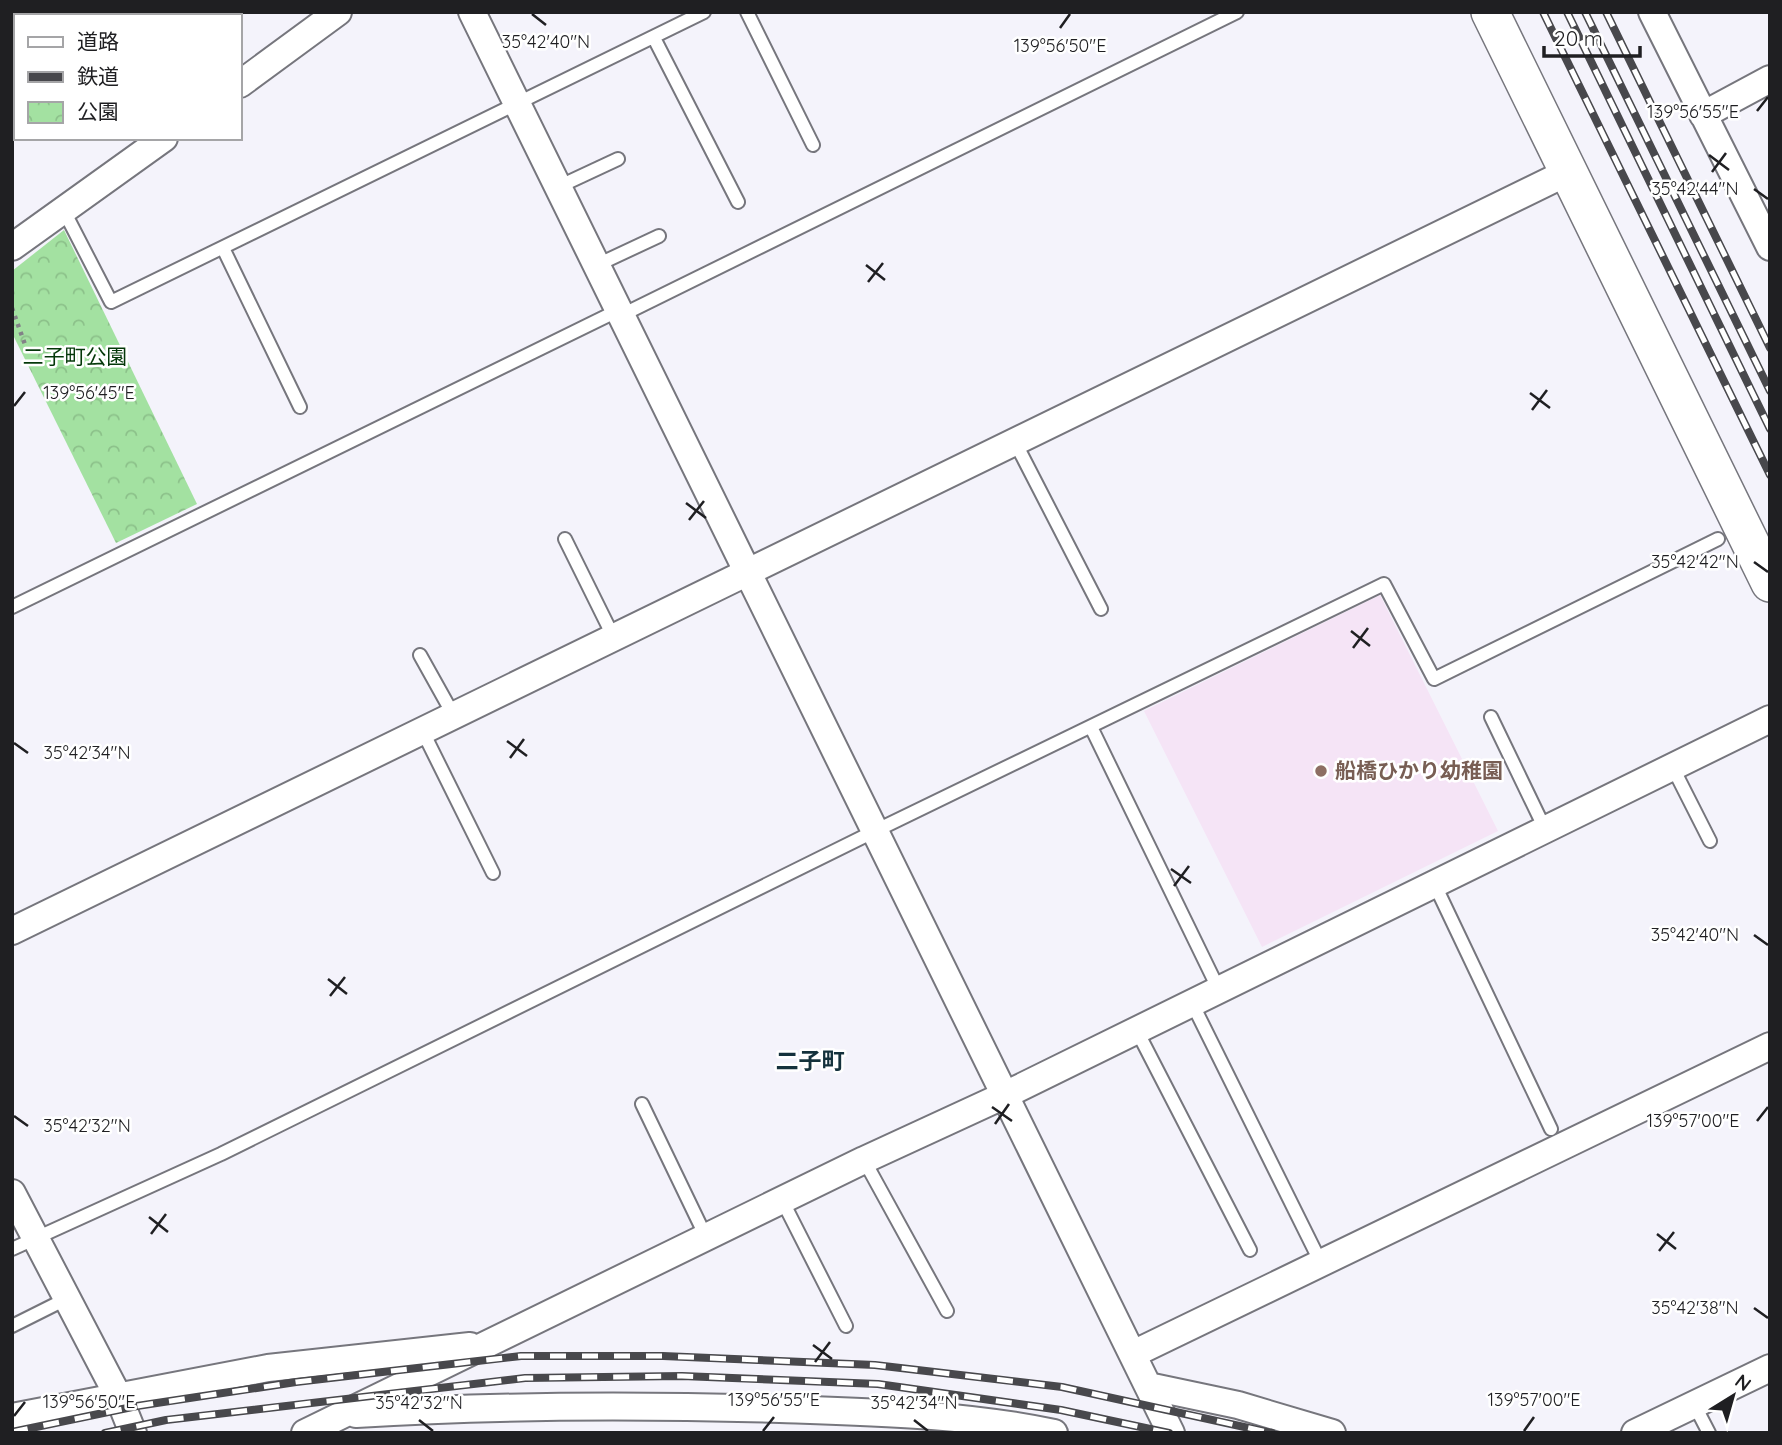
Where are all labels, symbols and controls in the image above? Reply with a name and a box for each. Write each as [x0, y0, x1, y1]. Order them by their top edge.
legend [14, 14, 242, 140]
scale bar [1544, 14, 1640, 58]
text: 20 m [1554, 25, 1603, 51]
text: 道路 [77, 28, 119, 54]
text: 35°42'40"N [502, 30, 590, 53]
text: 139°56'50"E [1014, 34, 1106, 57]
text: 鉄道 [77, 63, 119, 89]
text: 公園 [77, 98, 119, 124]
text: 139°56'55"E [1647, 100, 1739, 123]
text: 35°42'44"N [1651, 177, 1739, 200]
park label: 二子町公園 [23, 343, 128, 369]
text: 139°56'45"E [43, 381, 135, 404]
text: 35°42'42"N [1651, 550, 1739, 573]
text: 35°42'34"N [43, 741, 131, 764]
place label: 船橋ひかり幼稚園 [1335, 757, 1503, 783]
marker: 船橋ひかり幼稚園 [1313, 763, 1329, 779]
text: 35°42'40"N [1651, 923, 1739, 946]
district label: 二子町 [776, 1046, 845, 1075]
text: 139°57'00"E [1646, 1109, 1740, 1132]
text: 35°42'32"N [43, 1114, 131, 1137]
text: 35°42'38"N [1651, 1296, 1739, 1319]
north arrow [1698, 1361, 1768, 1431]
text: N [1730, 1369, 1756, 1396]
text: 139°56'55"E [728, 1388, 820, 1411]
text: 139°57'00"E [1487, 1388, 1581, 1411]
text: 139°56'50"E [43, 1390, 135, 1413]
text: 35°42'32"N [375, 1391, 463, 1414]
text: 35°42'34"N [870, 1391, 958, 1414]

